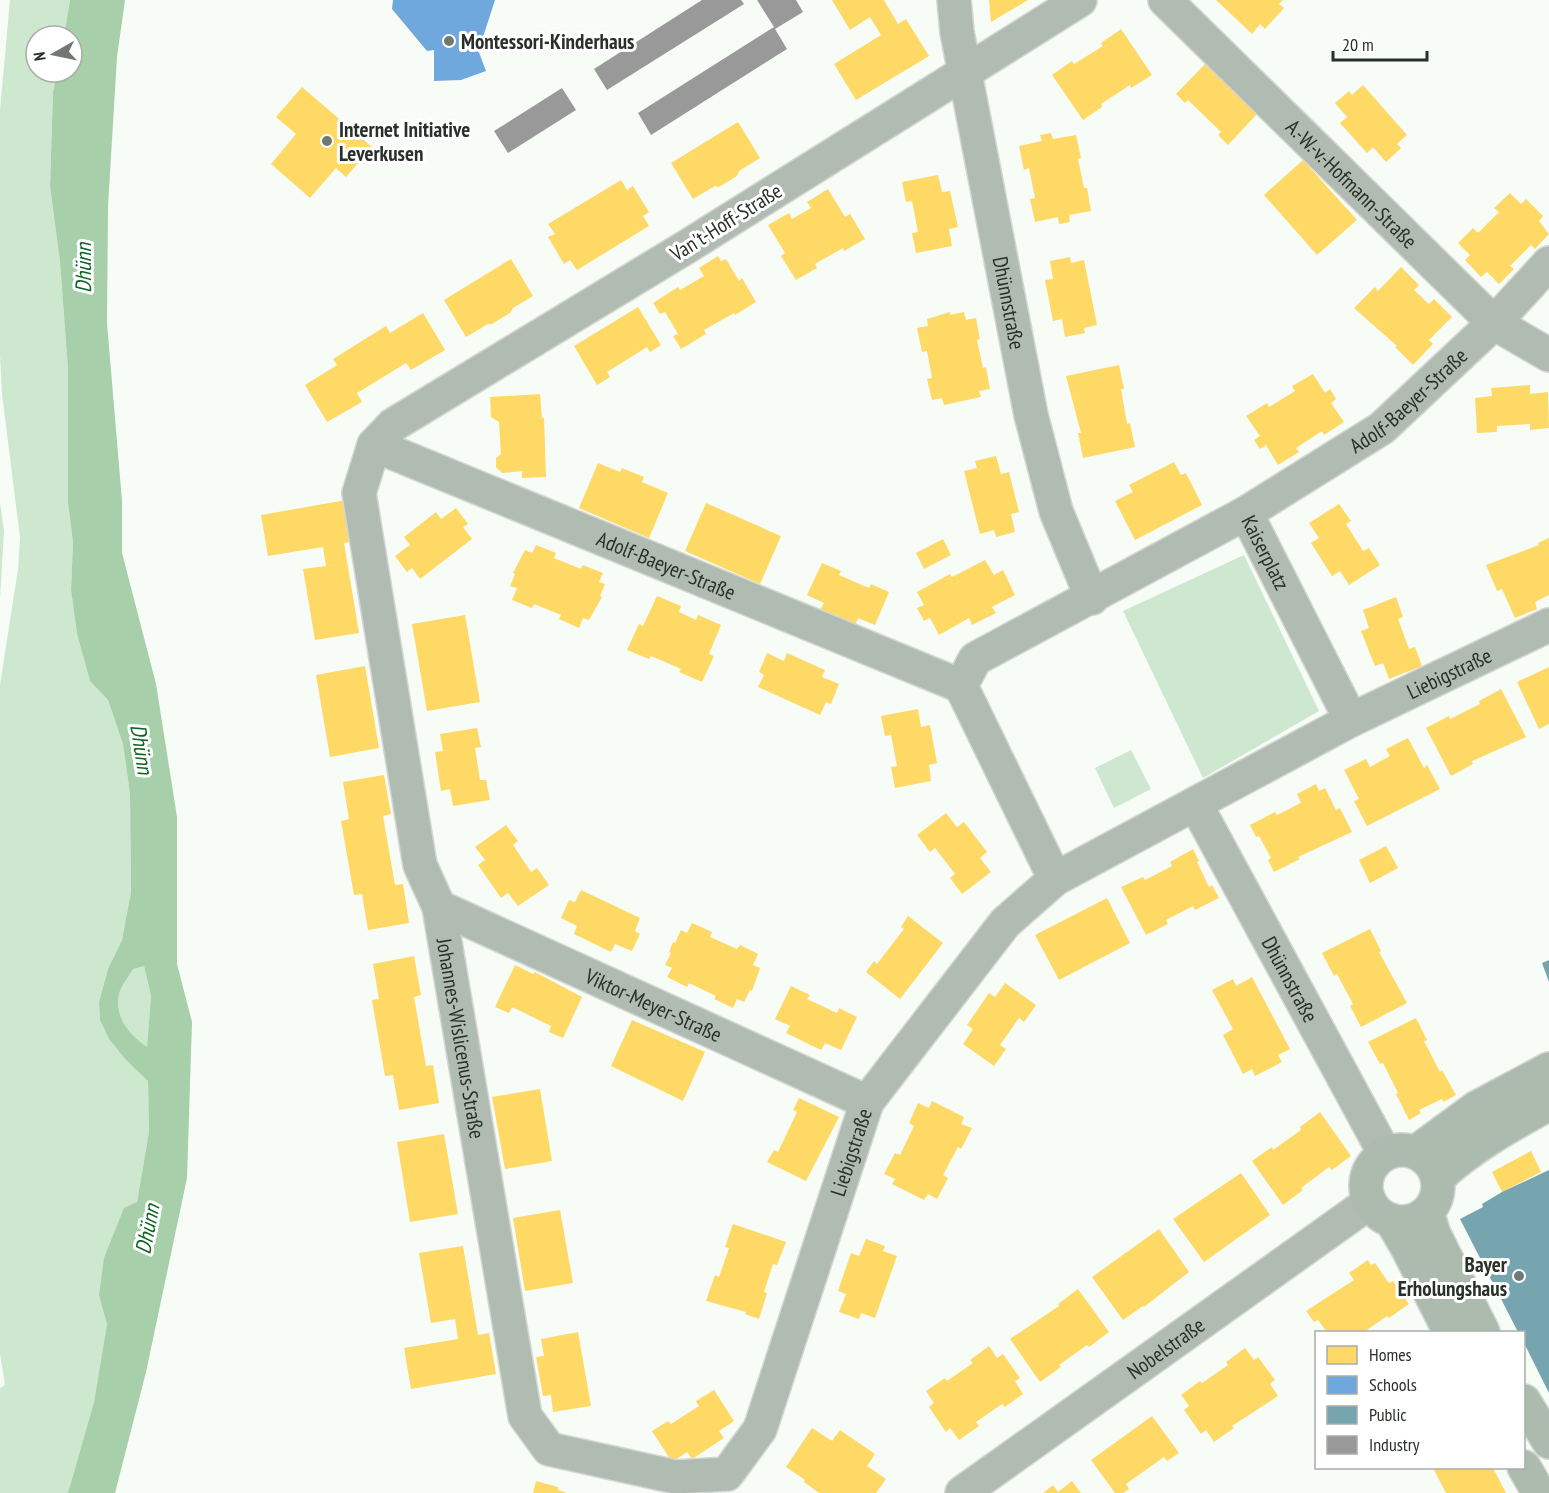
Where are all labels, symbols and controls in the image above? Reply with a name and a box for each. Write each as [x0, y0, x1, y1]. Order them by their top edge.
north arrow [24, 24, 84, 84]
scale bar [1333, 24, 1428, 62]
place label: Montessori-Kinderhaus [461, 28, 634, 55]
text: 20 m [1342, 33, 1374, 56]
marker: Montessori-Kinderhaus [442, 34, 456, 48]
text: N [29, 51, 50, 62]
street label: A.-W.-v.-Hofmann-Straße [1281, 113, 1423, 254]
place label: Internet Initiative Leverkusen [339, 116, 470, 167]
marker: Internet Initiative Leverkusen [320, 134, 334, 148]
street label: Van't-Hoff-Straße [664, 177, 787, 268]
water label: Dhünn [69, 242, 97, 293]
street label: Dhünnstraße [987, 254, 1031, 351]
street label: Adolf-Baeyer-Straße [1344, 342, 1473, 459]
street label: Kaiserplatz [1236, 510, 1296, 594]
street label: Adolf-Baeyer-Straße [593, 525, 740, 606]
street label: Liebigstraße [1402, 641, 1496, 705]
water label: Dhünn [124, 722, 160, 777]
street label: Dhünnstraße [1256, 931, 1325, 1027]
street label: Johannes-Wislicenus-Straße [431, 935, 491, 1140]
street label: Viktor-Meyer-Straße [580, 962, 726, 1048]
street label: Liebigstraße [824, 1105, 878, 1200]
water label: Dhünn [128, 1200, 166, 1256]
place label: Bayer Erholungshaus [1398, 1251, 1508, 1302]
marker: Bayer Erholungshaus [1512, 1269, 1526, 1283]
street label: Nobelstraße [1121, 1311, 1210, 1385]
legend [1315, 1331, 1525, 1469]
text: Homes [1369, 1343, 1412, 1366]
text: Schools [1369, 1373, 1417, 1396]
text: Public [1369, 1403, 1407, 1426]
text: Industry [1369, 1433, 1420, 1456]

